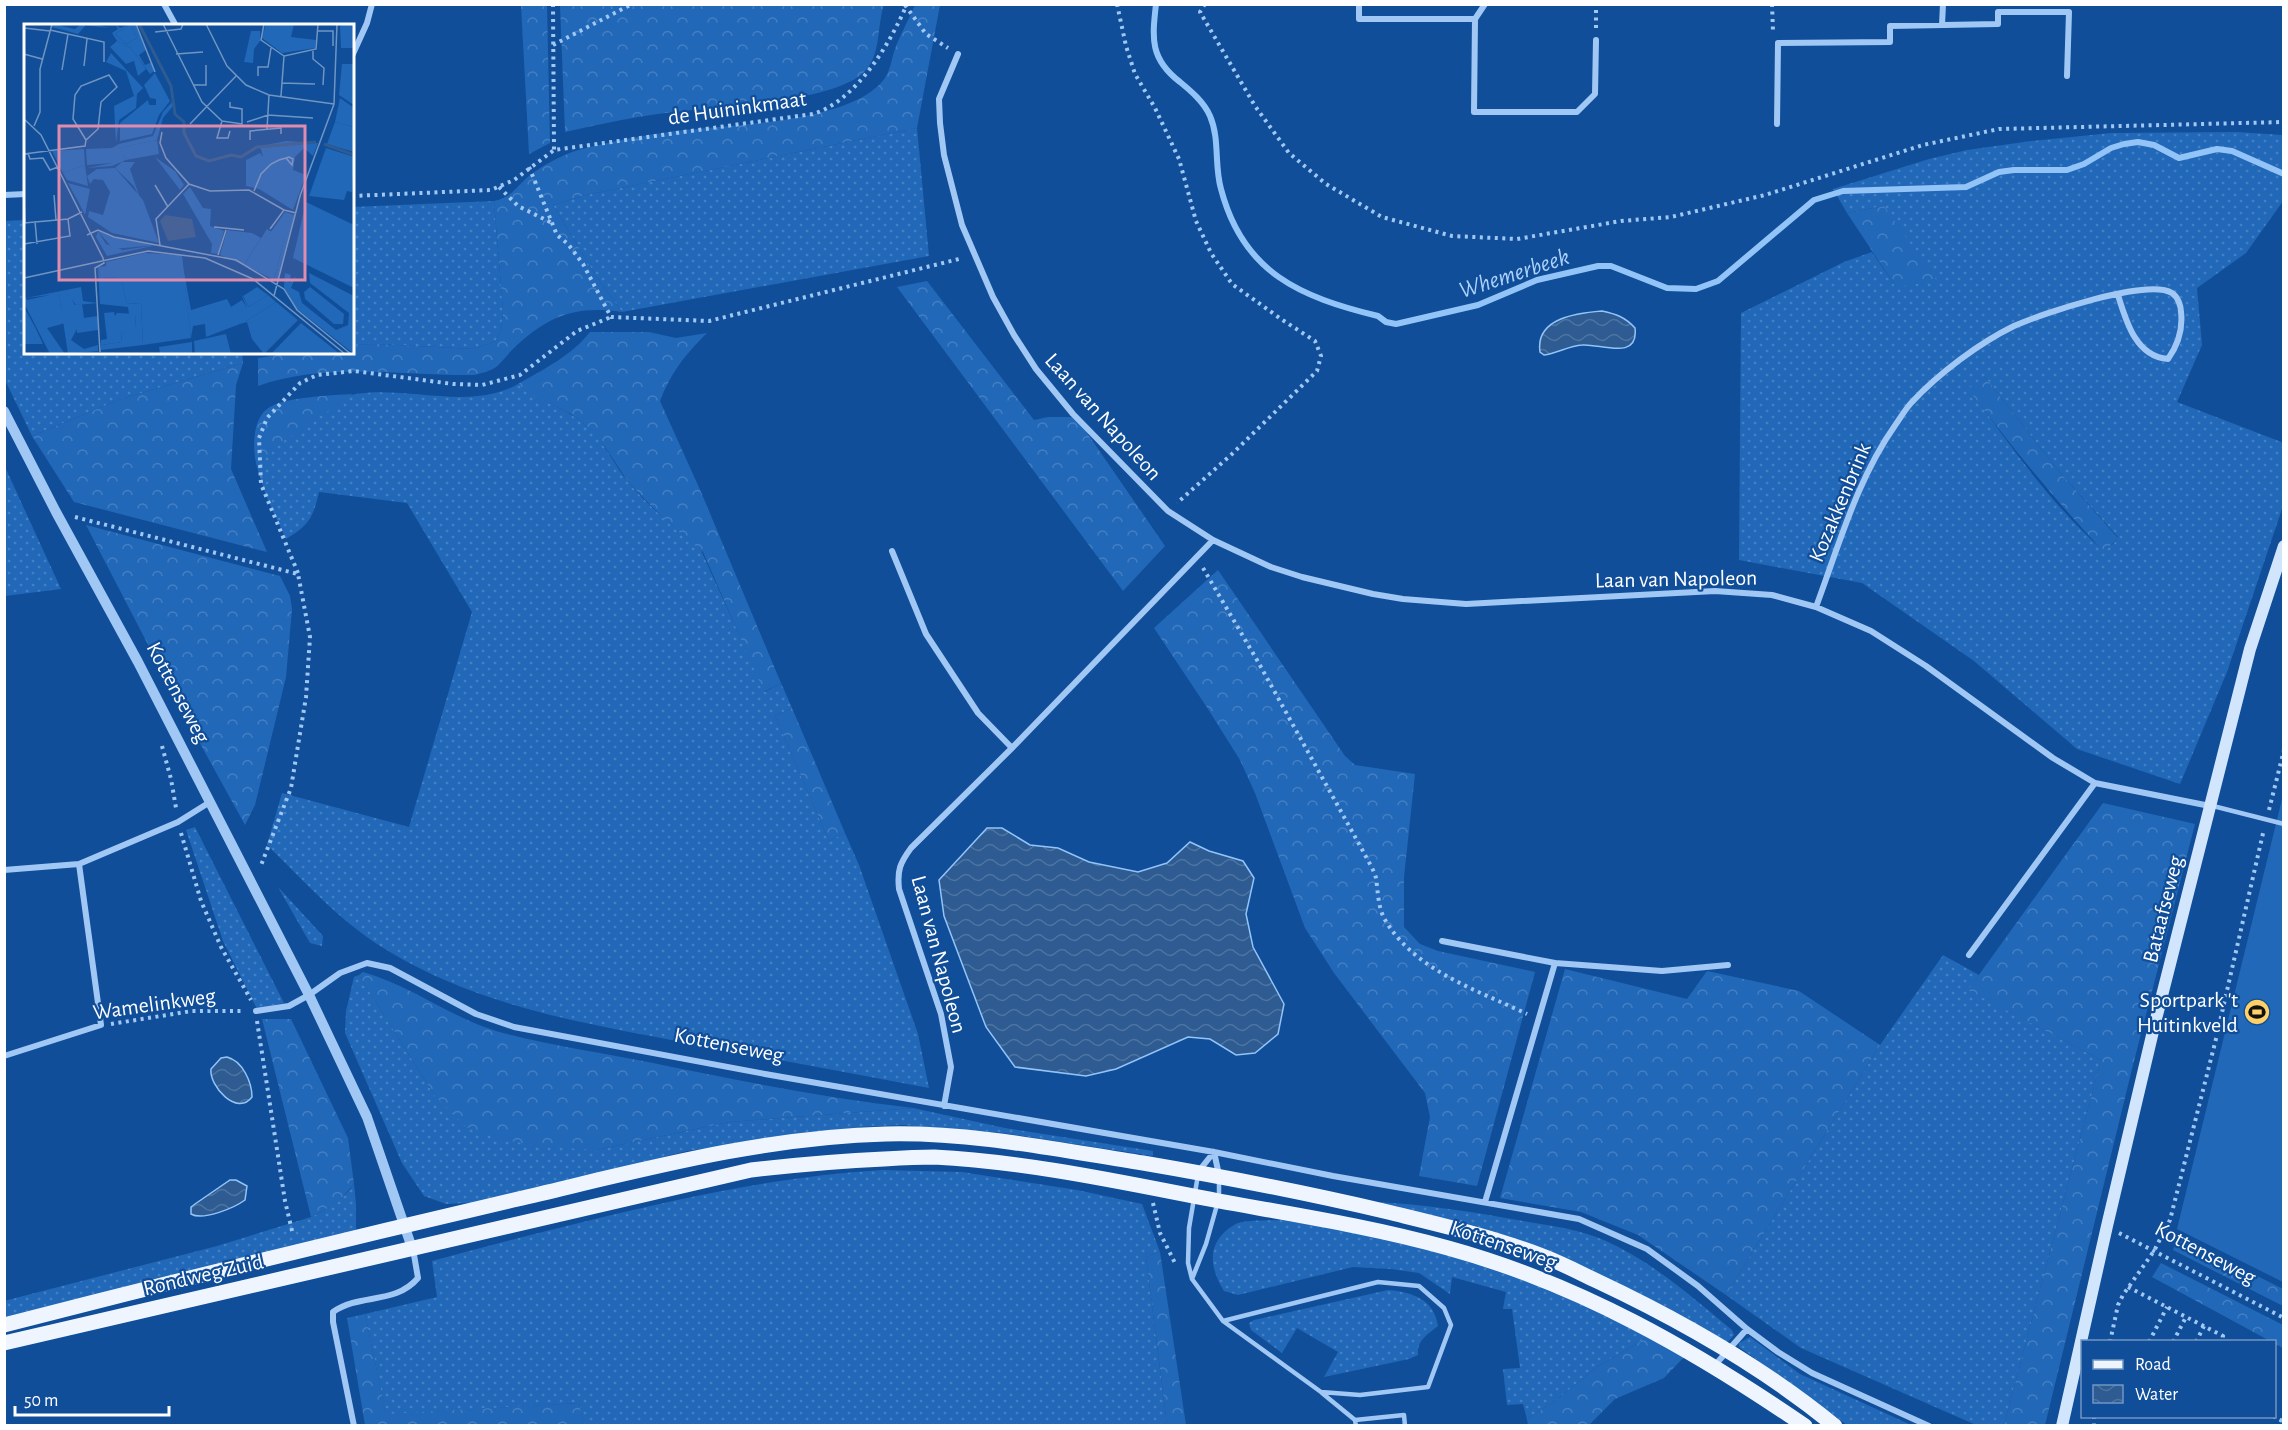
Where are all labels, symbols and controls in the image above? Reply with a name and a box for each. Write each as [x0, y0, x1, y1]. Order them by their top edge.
inset map [24, 24, 354, 354]
street label: de Huininkmaat [667, 87, 808, 129]
water label: Whemerbeek [1456, 245, 1572, 303]
street label: Laan van Napoleon [1041, 349, 1166, 484]
street label: Kozakkenbrink [1805, 439, 1875, 565]
street label: Laan van Napoleon [1595, 567, 1757, 591]
street label: Kottenseweg [142, 638, 214, 747]
street label: Bataafseweg [2139, 853, 2187, 965]
street label: Laan van Napoleon [907, 873, 971, 1036]
street label: Wamelinkweg [91, 984, 217, 1023]
place label: Sportpark 't Huitinkveld [2137, 989, 2238, 1036]
sports icon: Sportpark 't Huitinkveld [2242, 997, 2272, 1027]
street label: Kottenseweg [672, 1024, 786, 1066]
street label: Kottenseweg [1448, 1216, 1560, 1274]
street label: Kottenseweg [2151, 1217, 2260, 1289]
street label: Rondweg Zuid [141, 1250, 265, 1299]
legend [2081, 1340, 2276, 1418]
text: Road [2135, 1356, 2171, 1374]
scale bar [15, 1379, 170, 1417]
text: Water [2135, 1386, 2178, 1404]
text: 50 m [24, 1392, 58, 1410]

